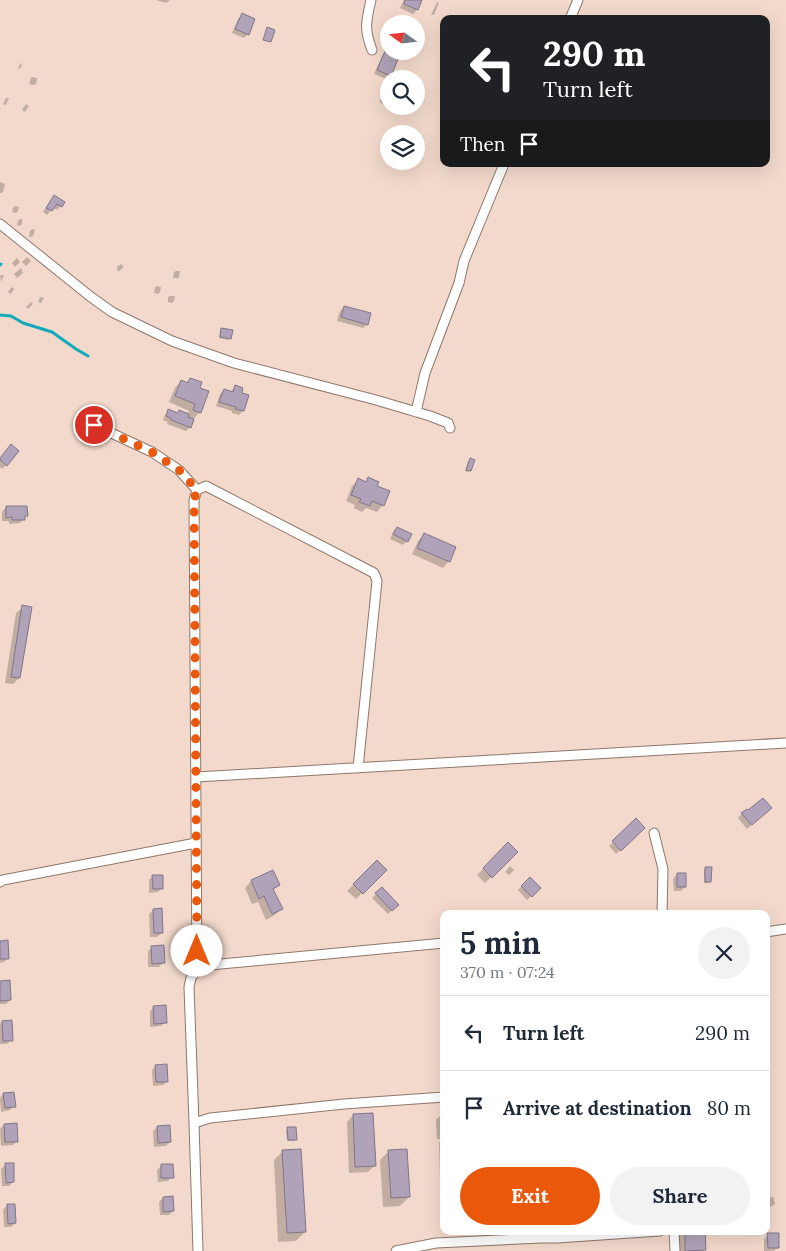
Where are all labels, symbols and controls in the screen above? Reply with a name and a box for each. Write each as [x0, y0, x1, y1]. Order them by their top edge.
north arrow [380, 15, 425, 60]
map controls [380, 15, 425, 170]
text: 290 m [543, 31, 645, 76]
icon: left [460, 35, 525, 100]
button: search [380, 70, 425, 115]
text: Turn left [543, 75, 633, 103]
button: layers [380, 125, 425, 170]
icon: arrive [515, 130, 543, 158]
text: Then [460, 132, 505, 156]
pin [73, 404, 115, 446]
icon: arrive [80, 411, 108, 439]
position arrow [170, 924, 222, 976]
text: 5 min [460, 924, 541, 962]
button: close [698, 927, 750, 979]
text: 370 m · 07:24 [460, 962, 555, 982]
icon: left [460, 1019, 488, 1047]
text: Turn left [503, 1021, 584, 1045]
text: 290 m [695, 1021, 750, 1045]
icon: arrive [460, 1094, 488, 1122]
text: Arrive at destination [503, 1096, 692, 1120]
text: 80 m [707, 1096, 751, 1120]
button: Exit [460, 1167, 600, 1225]
button: Share [610, 1167, 750, 1225]

